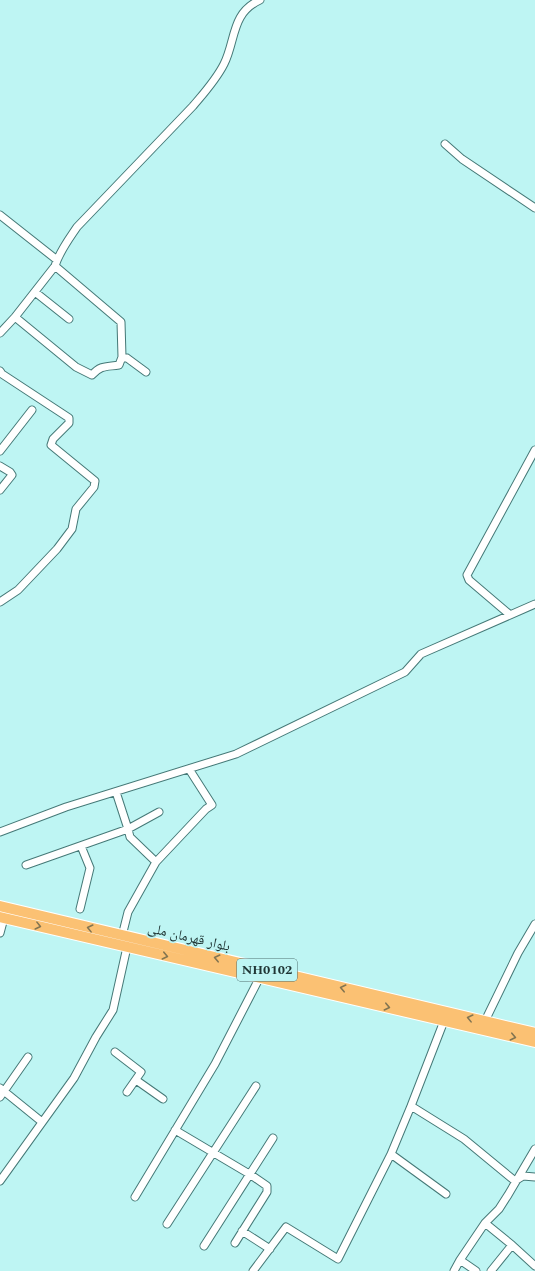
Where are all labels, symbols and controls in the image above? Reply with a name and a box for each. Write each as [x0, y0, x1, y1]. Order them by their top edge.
street label: بلوار قهرمان ملی [146, 917, 232, 957]
one-way arrow [35, 922, 41, 930]
one-way arrow [87, 924, 94, 933]
one-way arrow [161, 951, 168, 959]
one-way arrow [214, 955, 220, 963]
road number: NH0102 [237, 959, 297, 981]
one-way arrow [340, 984, 346, 992]
one-way arrow [383, 1003, 390, 1011]
one-way arrow [467, 1014, 473, 1022]
one-way arrow [510, 1033, 516, 1041]

